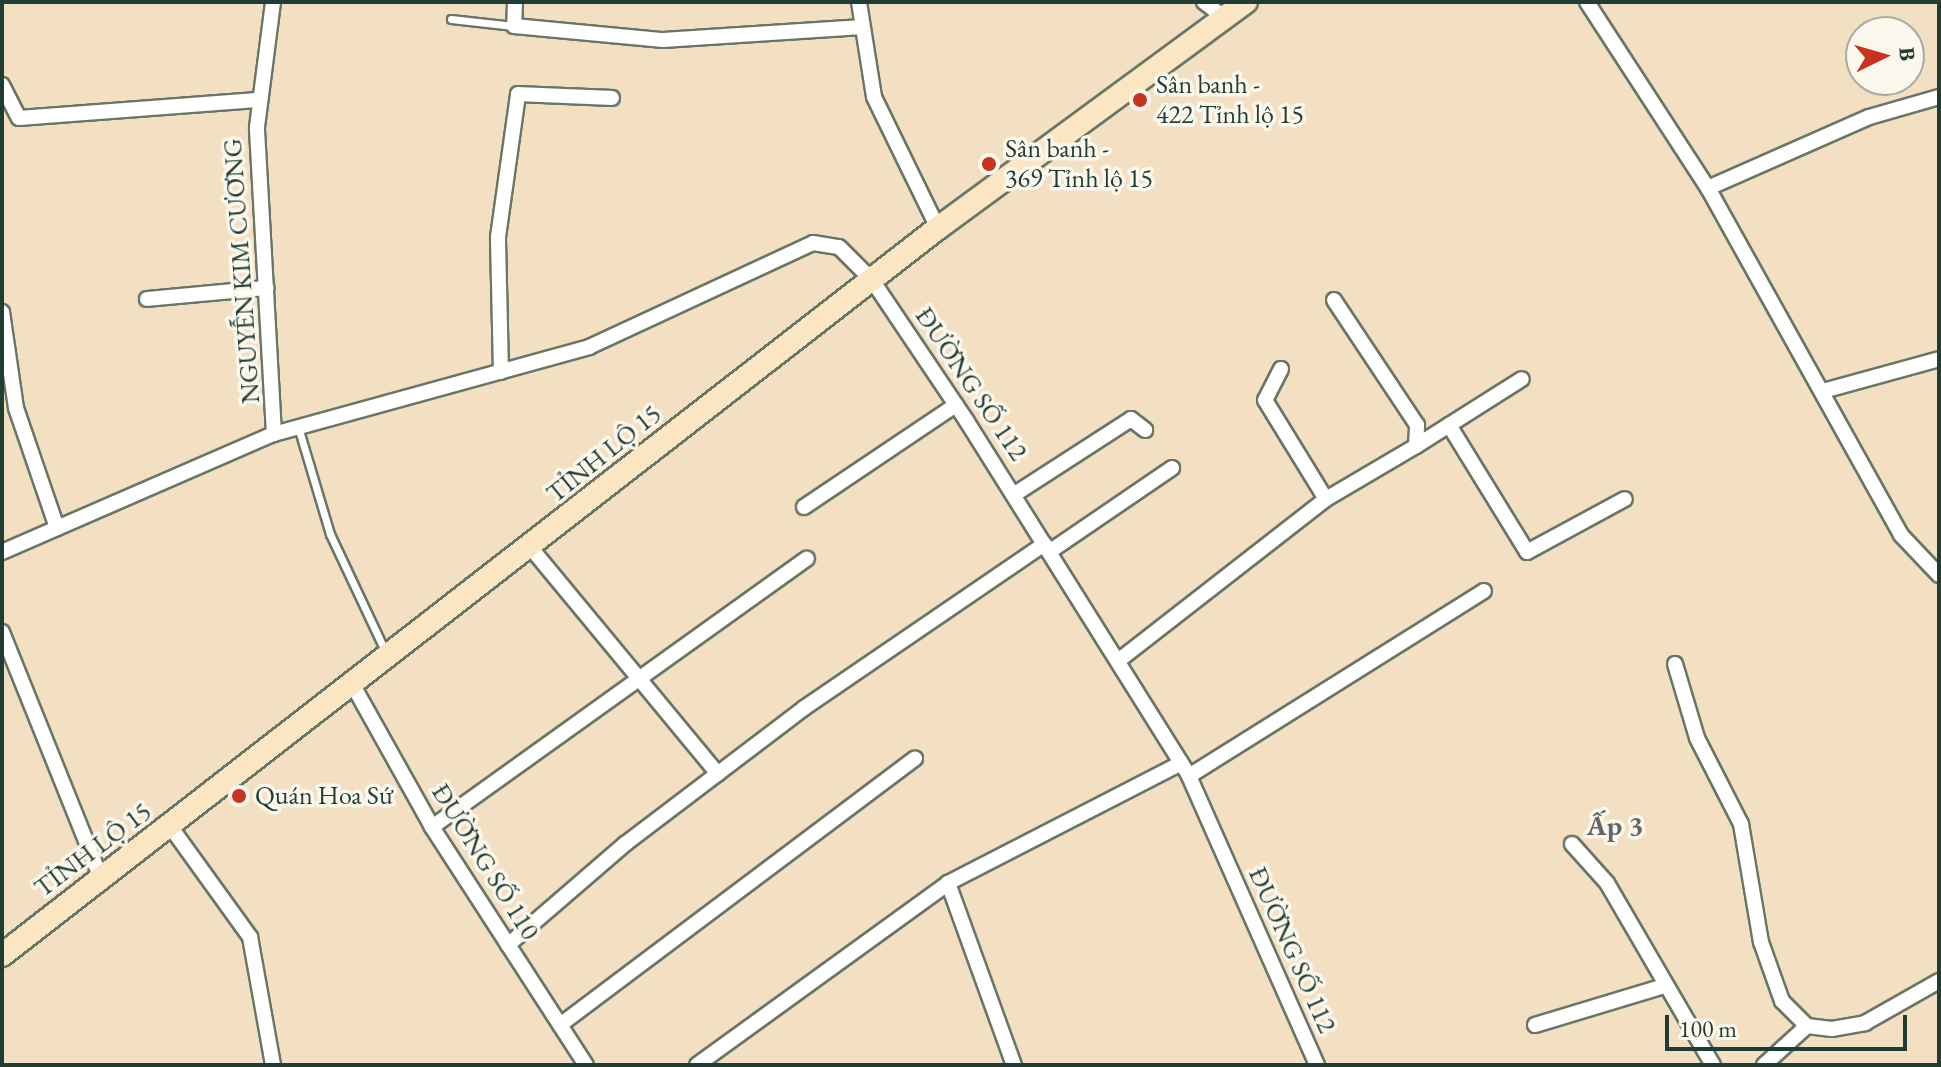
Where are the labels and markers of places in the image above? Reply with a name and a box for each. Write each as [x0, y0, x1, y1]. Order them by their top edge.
place label: Sân banh - 422 Tỉnh lộ 15 [1156, 69, 1304, 130]
marker: Sân banh - 422 Tỉnh lộ 15 [1131, 91, 1149, 109]
place label: Sân banh - 369 Tỉnh lộ 15 [1005, 133, 1153, 194]
marker: Sân banh - 369 Tỉnh lộ 15 [980, 155, 998, 173]
place label: Quán Hoa Sứ [255, 780, 394, 812]
marker: Quán Hoa Sứ [230, 787, 248, 805]

